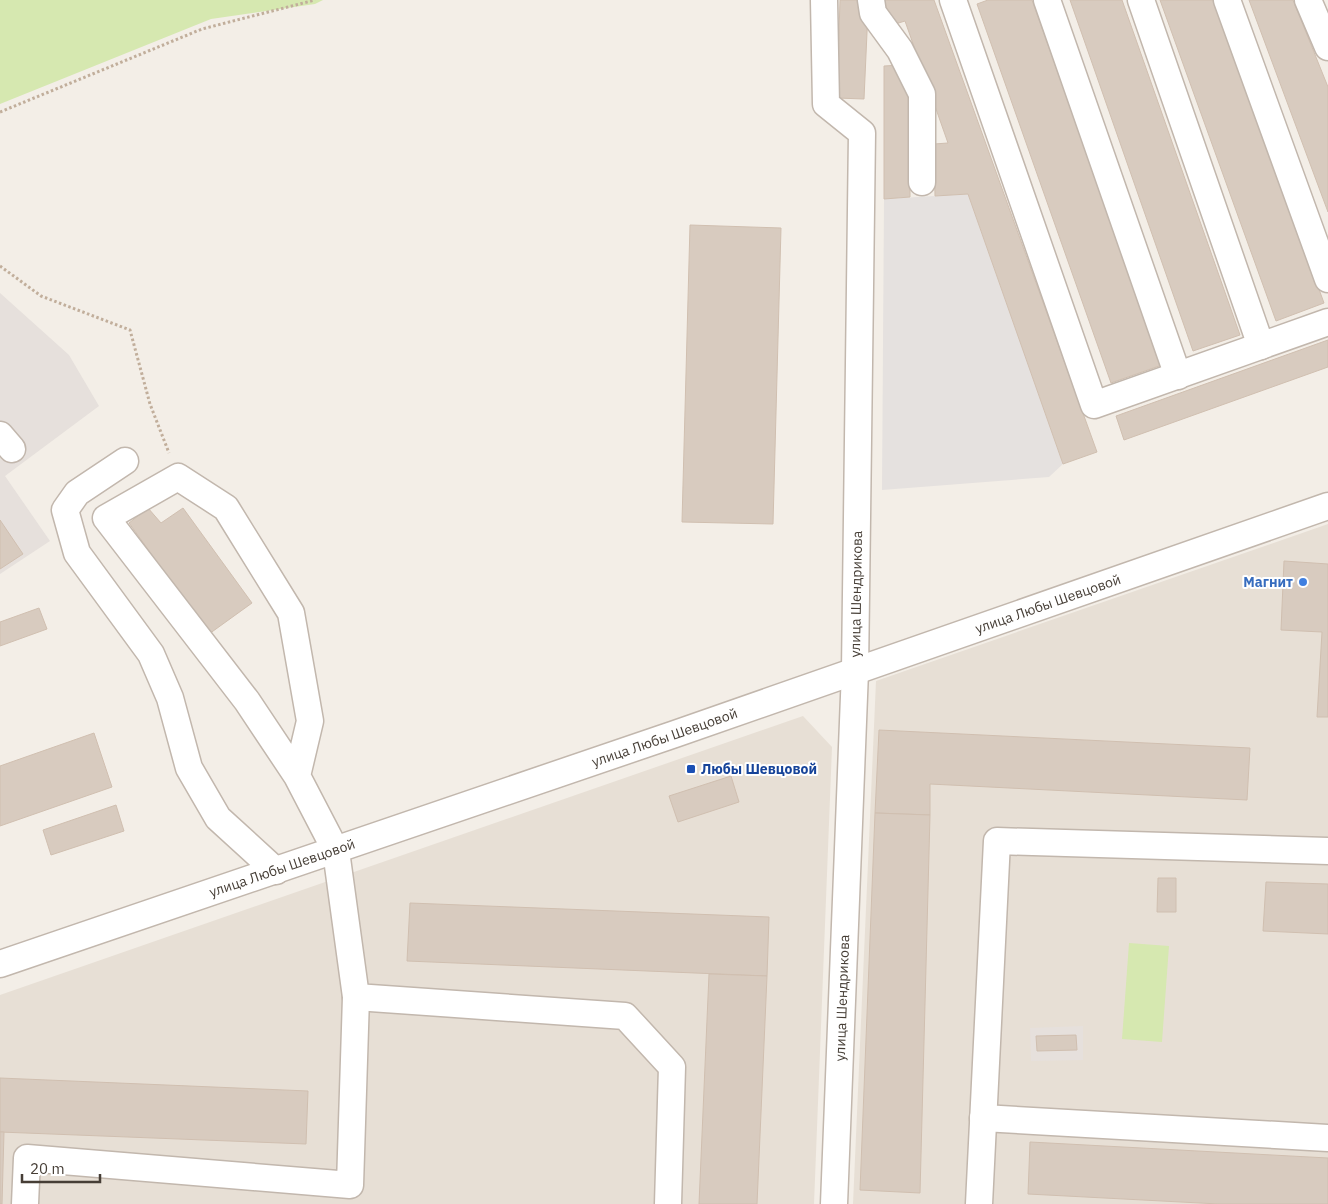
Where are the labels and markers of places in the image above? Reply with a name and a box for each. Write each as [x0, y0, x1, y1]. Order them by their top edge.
place label: Магнит [1243, 573, 1293, 591]
marker: Магнит [1297, 576, 1309, 588]
place label: Любы Шевцовой [701, 760, 817, 778]
marker: Любы Шевцовой [685, 763, 697, 775]

